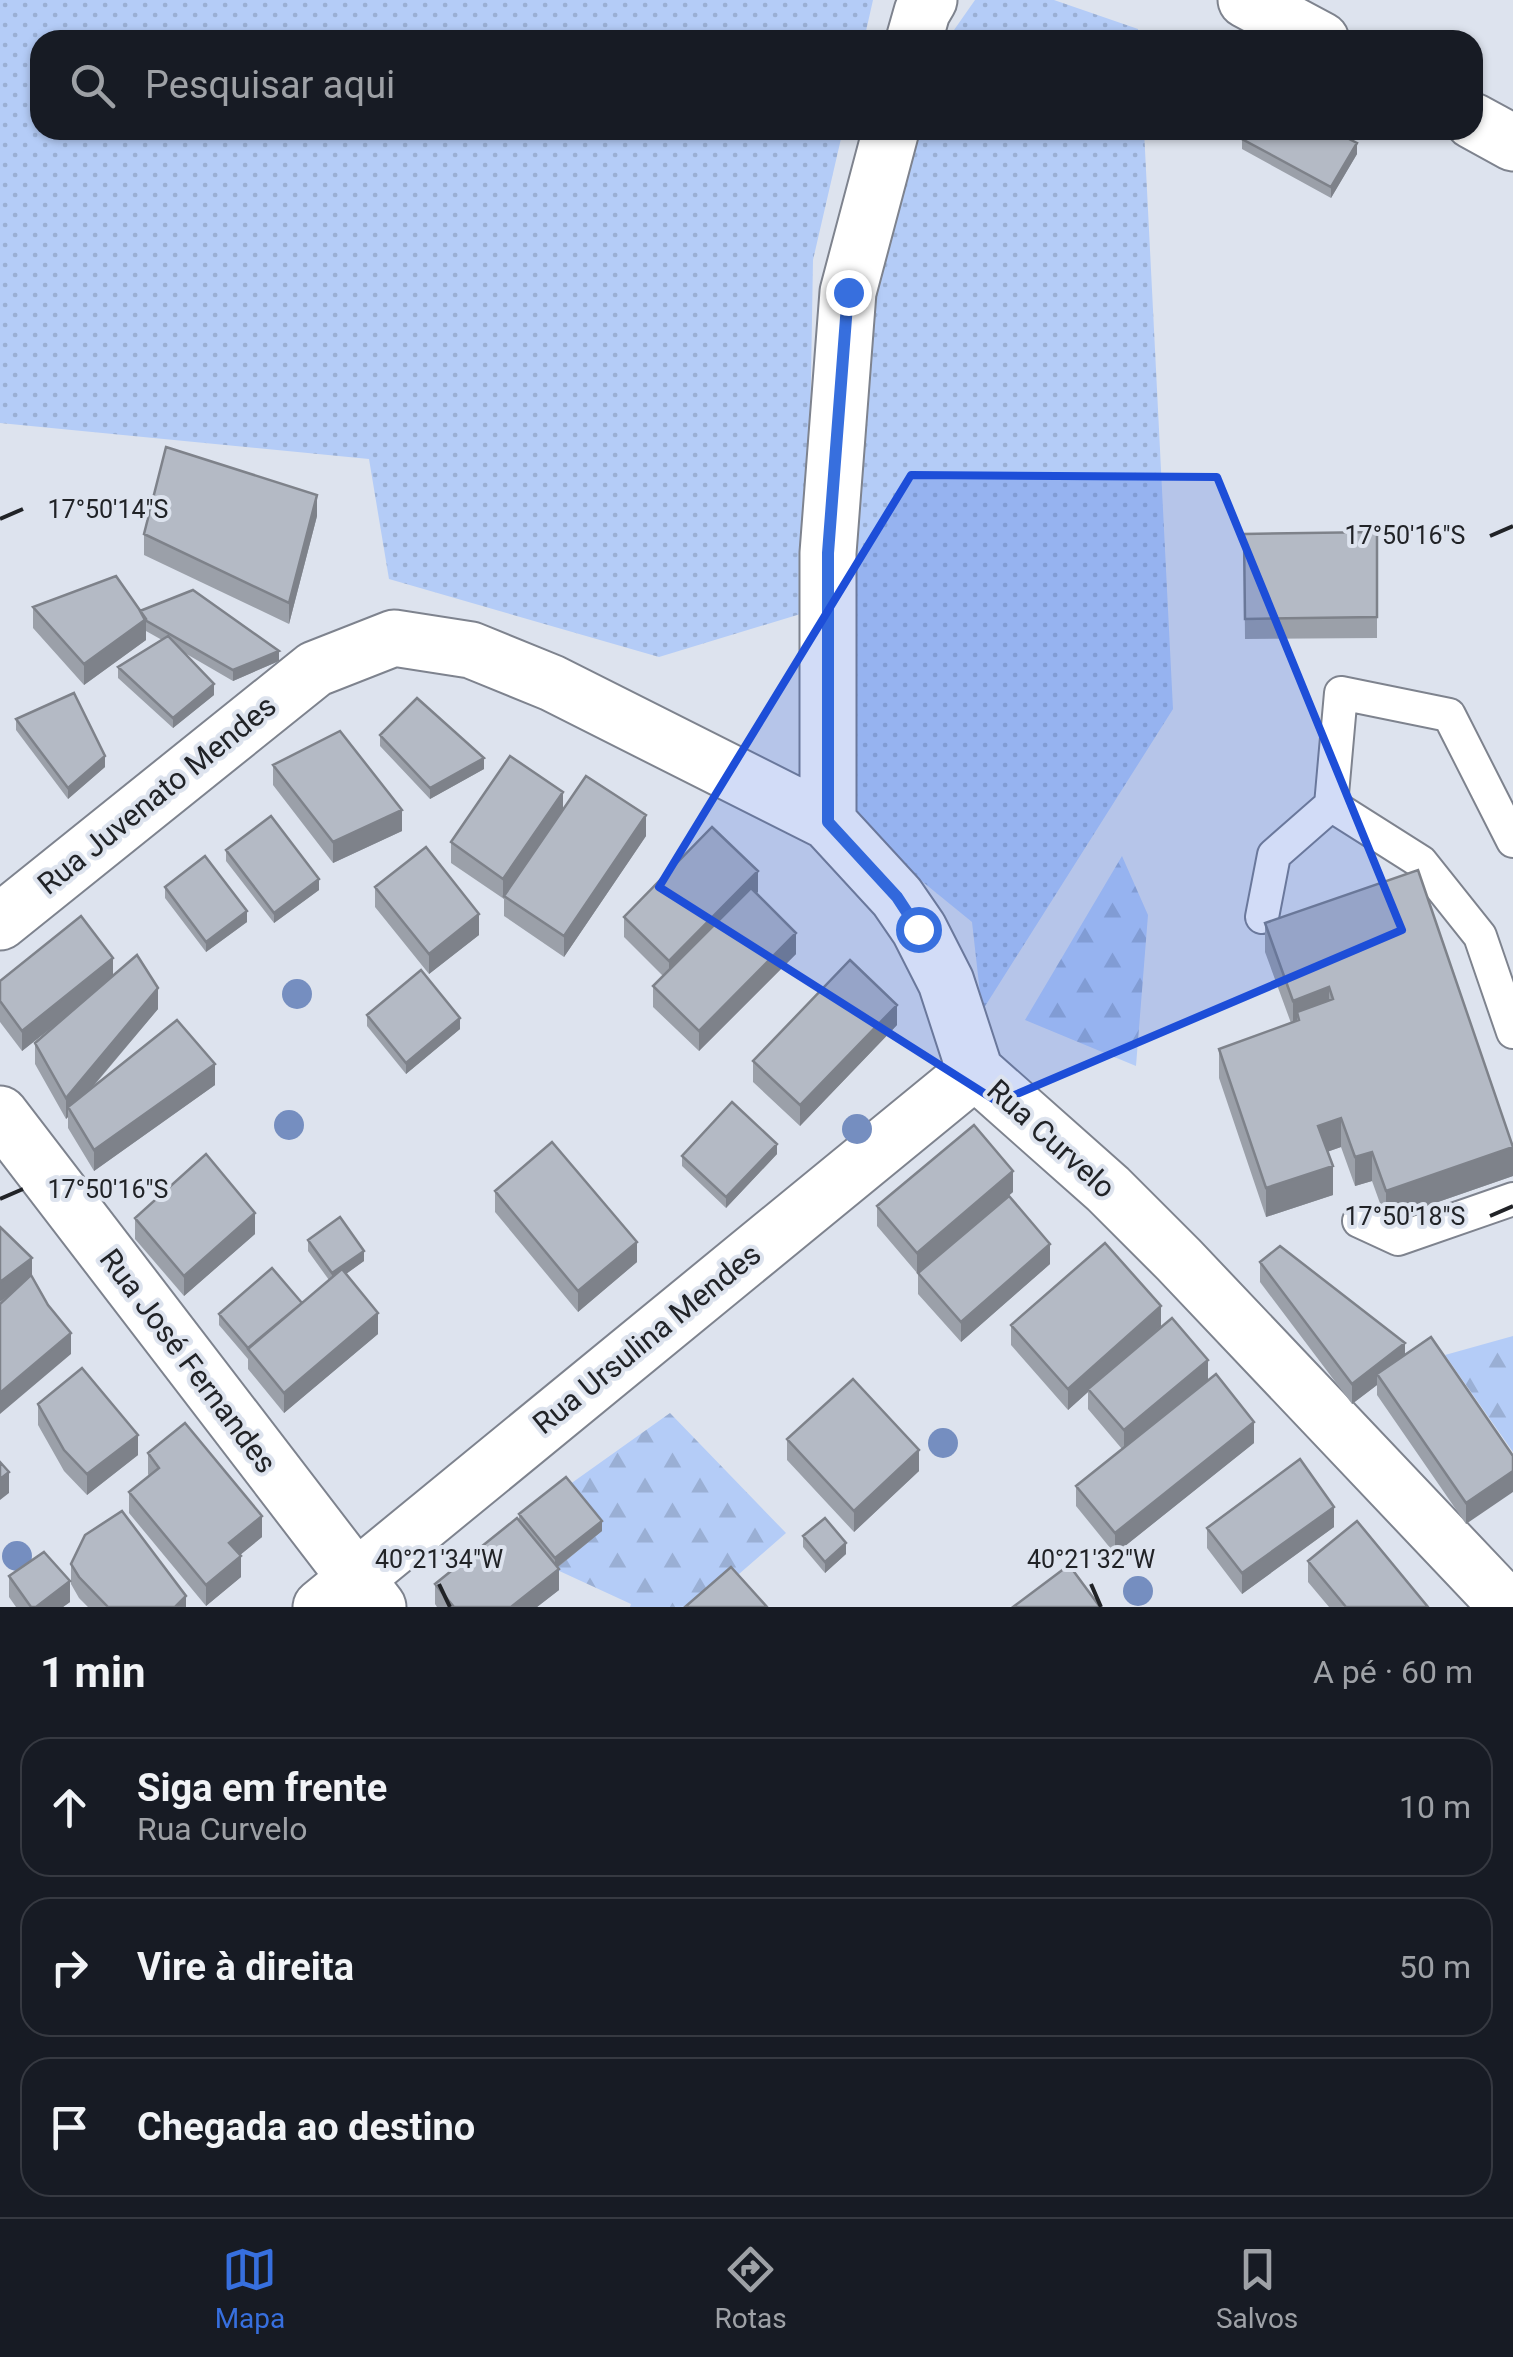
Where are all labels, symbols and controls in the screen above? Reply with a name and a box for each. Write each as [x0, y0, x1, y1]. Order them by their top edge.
search box [30, 30, 1483, 140]
icon: search [65, 58, 120, 113]
text: Pesquisar aqui [145, 63, 395, 107]
route end [826, 270, 872, 316]
text: 17°50'14"S [48, 495, 168, 524]
text: 17°50'16"S [1345, 521, 1465, 550]
street label: Rua Juvenato Mendes [31, 688, 283, 901]
route start [896, 907, 942, 953]
street label: Rua Curvelo [980, 1072, 1122, 1205]
text: 17°50'16"S [48, 1175, 168, 1204]
text: 17°50'18"S [1345, 1202, 1465, 1231]
street label: Rua Ursulina Mendes [526, 1236, 767, 1441]
street label: Rua José Fernandes [93, 1242, 284, 1480]
text: 40°21'34"W [375, 1545, 503, 1574]
text: 40°21'32"W [1027, 1545, 1155, 1574]
text: 1 min [40, 1648, 146, 1697]
text: A pé · 60 m [1313, 1653, 1473, 1691]
text: Siga em frente [137, 1766, 387, 1810]
icon: ahead [42, 1780, 97, 1835]
text: 10 m [1399, 1788, 1471, 1826]
text: Rua Curvelo [137, 1810, 308, 1848]
icon: right [42, 1940, 97, 1995]
text: Vire à direita [137, 1945, 354, 1989]
text: 50 m [1399, 1948, 1471, 1986]
icon: arrive [42, 2100, 97, 2155]
text: Chegada ao destino [137, 2105, 475, 2149]
tab: Mapa [215, 2242, 285, 2335]
tab: Rotas [715, 2242, 787, 2335]
tab: Salvos [1216, 2242, 1298, 2335]

